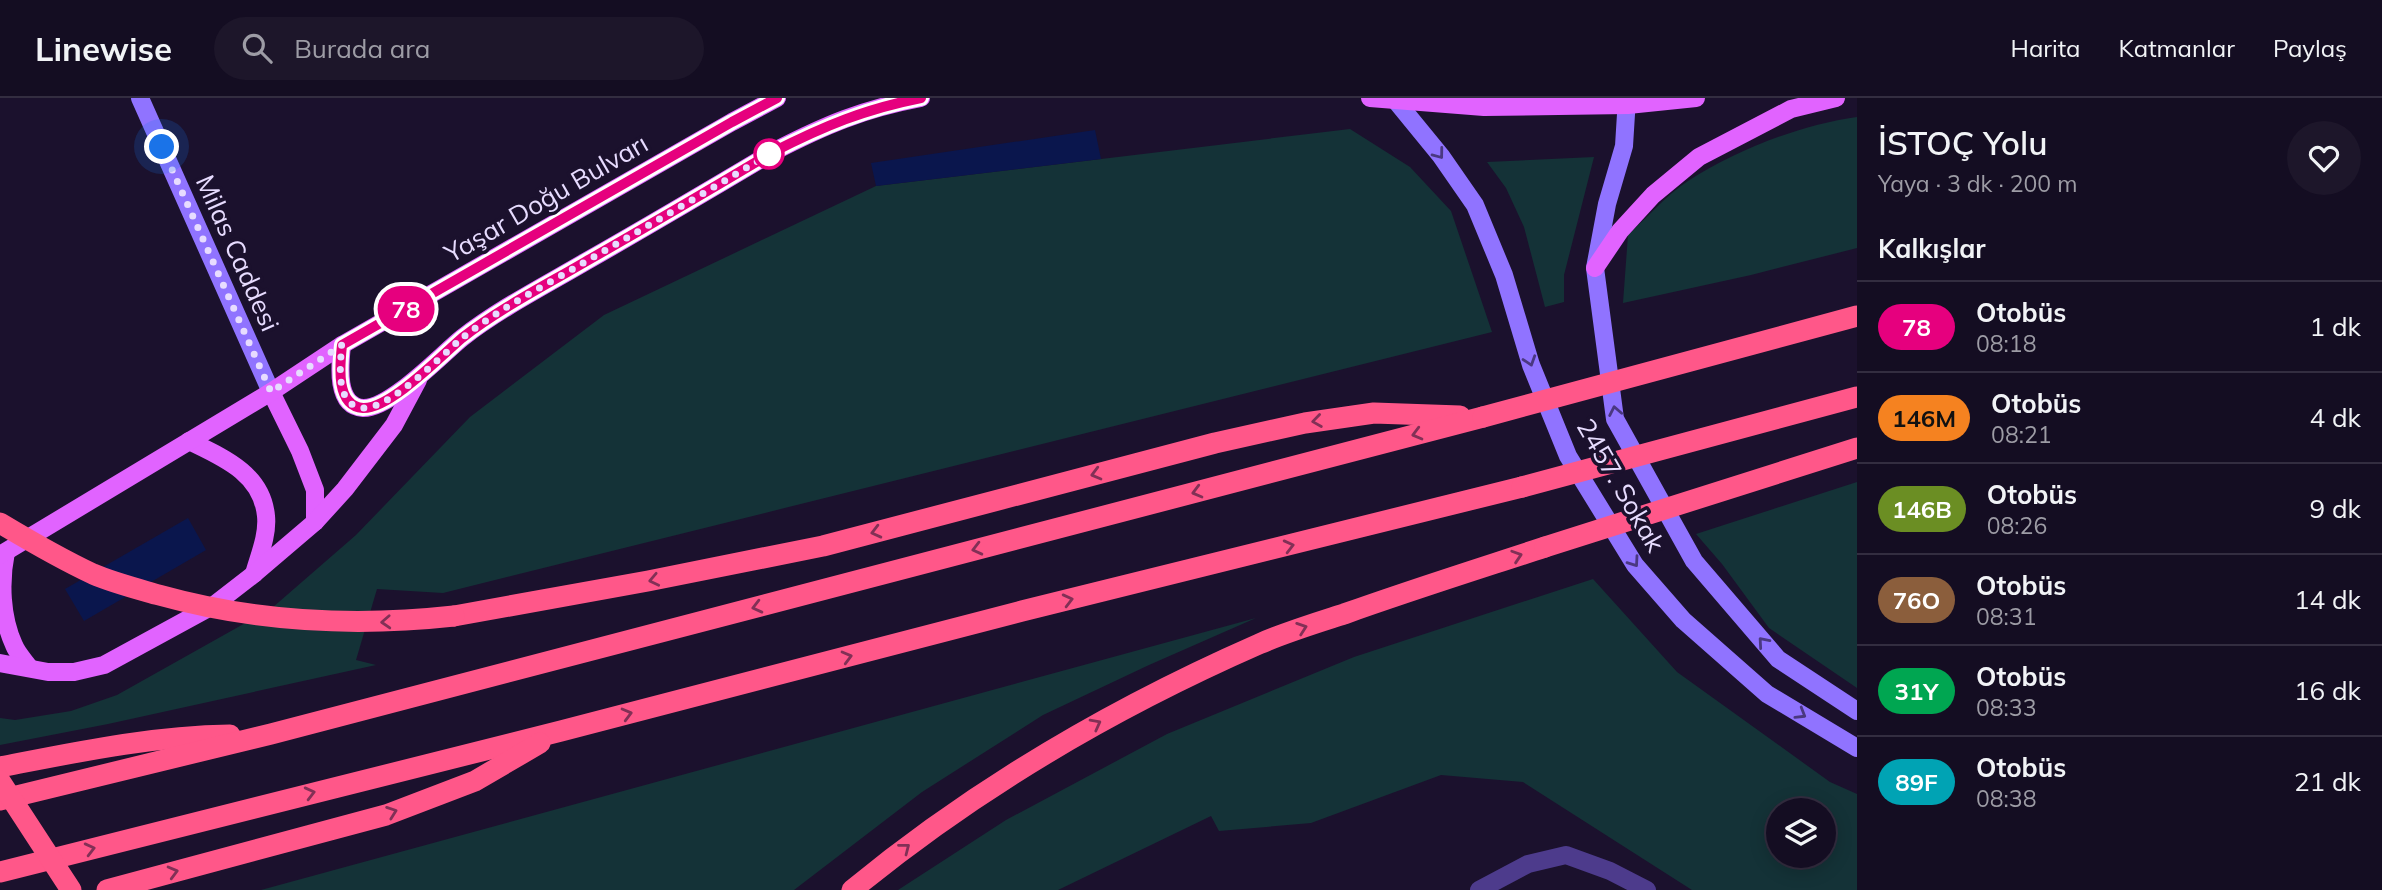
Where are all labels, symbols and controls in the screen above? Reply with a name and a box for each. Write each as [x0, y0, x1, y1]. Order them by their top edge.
search box [214, 17, 704, 80]
text: Linewise [35, 28, 172, 69]
icon: search [238, 29, 276, 67]
text: Burada ara [294, 32, 430, 65]
text: Harita [2011, 33, 2081, 63]
text: Katmanlar [2119, 33, 2235, 63]
text: Paylaş [2273, 33, 2347, 63]
button: heart [2287, 121, 2361, 195]
text: İSTOÇ Yolu [1878, 122, 2048, 163]
street label: Yaşar Doğu Bulvarı [438, 126, 654, 270]
your location [144, 129, 179, 164]
unlabelled marker [754, 139, 784, 169]
one-way arrow [1431, 146, 1443, 159]
text: Yaya · 3 dk · 200 m [1878, 169, 2077, 198]
street label: Milas Caddesi [189, 170, 287, 336]
text: Kalkışlar [1878, 232, 1986, 265]
line badge: 78 [374, 286, 438, 332]
text: 78 [392, 294, 420, 324]
text: Otobüs [1976, 296, 2066, 329]
text: 1 dk [2310, 310, 2361, 343]
text: 78 [1902, 312, 1931, 342]
text: 08:18 [1976, 329, 2036, 358]
one-way arrow [1522, 354, 1536, 366]
text: Otobüs [1991, 387, 2081, 420]
text: 4 dk [2310, 401, 2361, 434]
text: 146M [1892, 403, 1956, 433]
one-way arrow [1608, 405, 1623, 417]
street label: 2457. Sokak [1570, 412, 1673, 558]
one-way arrow [1312, 413, 1323, 428]
text: 08:21 [1991, 420, 2052, 449]
one-way arrow [1411, 426, 1423, 441]
one-way arrow [1091, 466, 1103, 480]
text: Otobüs [1987, 478, 2077, 511]
one-way arrow [1191, 484, 1203, 498]
text: 9 dk [2310, 492, 2361, 525]
text: 146B [1892, 494, 1952, 524]
text: 08:26 [1987, 511, 2047, 540]
one-way arrow [871, 524, 883, 538]
one-way arrow [1282, 540, 1294, 554]
one-way arrow [971, 541, 983, 555]
one-way arrow [1511, 550, 1523, 564]
one-way arrow [1626, 554, 1638, 567]
text: Otobüs [1976, 569, 2066, 602]
one-way arrow [648, 571, 660, 586]
text: 14 dk [2294, 583, 2361, 616]
text: 76O [1893, 585, 1940, 615]
one-way arrow [1061, 594, 1073, 608]
one-way arrow [751, 599, 763, 613]
text: 08:31 [1976, 602, 2036, 631]
one-way arrow [381, 614, 392, 629]
one-way arrow [1295, 622, 1307, 636]
one-way arrow [1759, 637, 1771, 650]
one-way arrow [841, 651, 853, 665]
text: Otobüs [1976, 660, 2066, 693]
text: 16 dk [2294, 674, 2361, 707]
text: 31Y [1895, 676, 1938, 706]
text: 08:33 [1976, 693, 2036, 722]
one-way arrow [1793, 706, 1806, 719]
one-way arrow [621, 708, 633, 722]
one-way arrow [1089, 719, 1101, 733]
text: Otobüs [1976, 751, 2066, 784]
text: 21 dk [2294, 765, 2361, 798]
text: 89F [1895, 767, 1938, 797]
text: 08:38 [1976, 784, 2036, 813]
one-way arrow [304, 787, 316, 801]
map controls [1766, 798, 1836, 868]
button: layers [1766, 798, 1836, 868]
one-way arrow [386, 807, 398, 821]
one-way arrow [84, 843, 96, 857]
one-way arrow [898, 843, 910, 856]
one-way arrow [167, 866, 179, 880]

